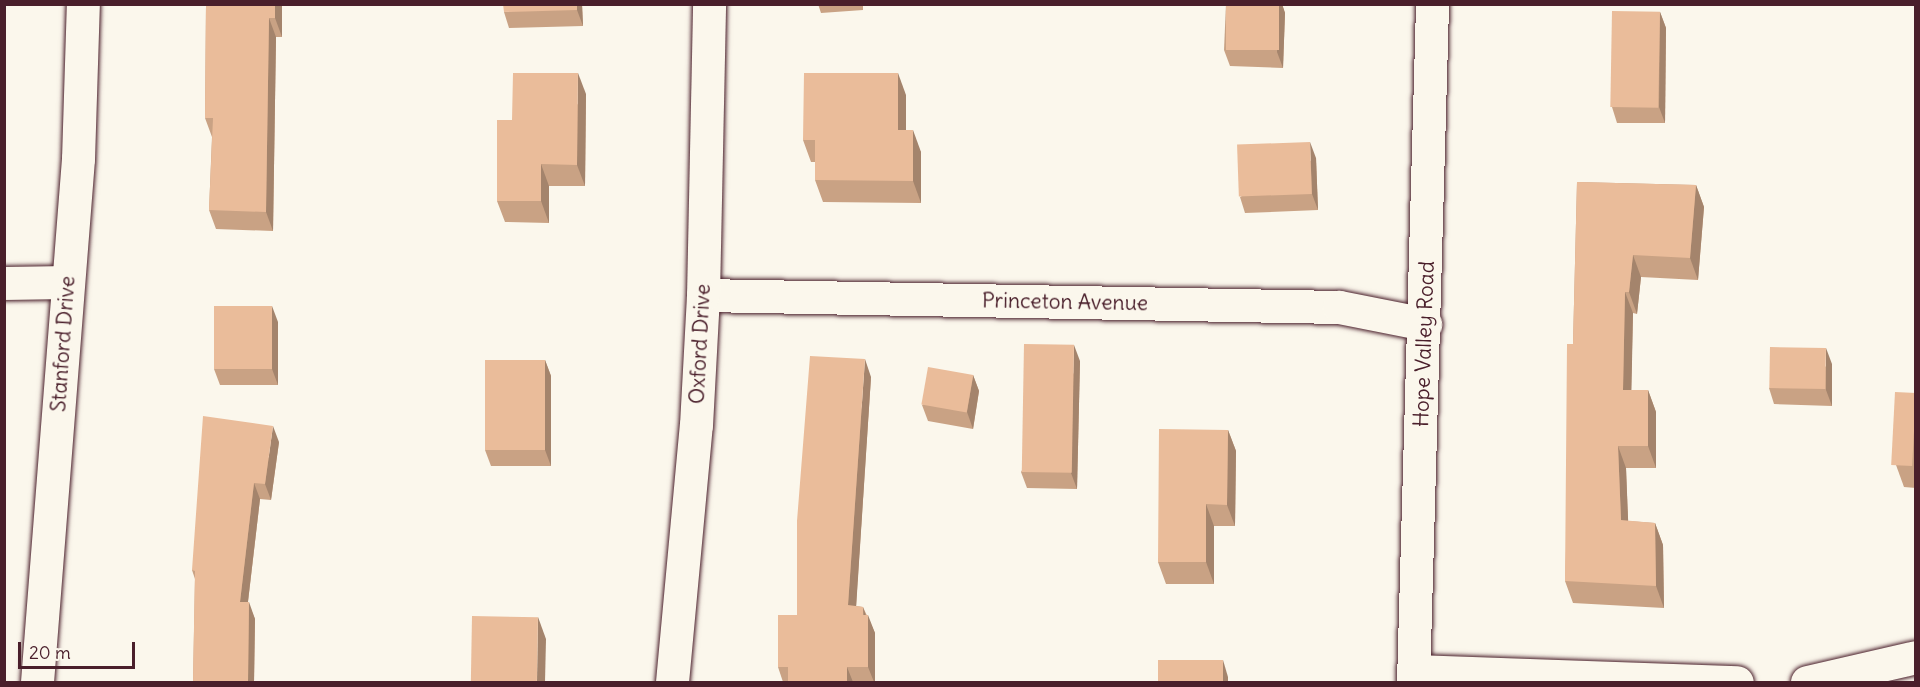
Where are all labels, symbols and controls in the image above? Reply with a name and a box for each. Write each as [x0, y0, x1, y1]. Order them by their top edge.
street label: Hope Valley Road [1409, 260, 1439, 428]
street label: Stanford Drive [46, 275, 80, 413]
street label: Oxford Drive [684, 283, 716, 405]
street label: Princeton Avenue [982, 288, 1148, 316]
scale bar [21, 630, 138, 668]
text: 20 m [29, 641, 71, 664]

